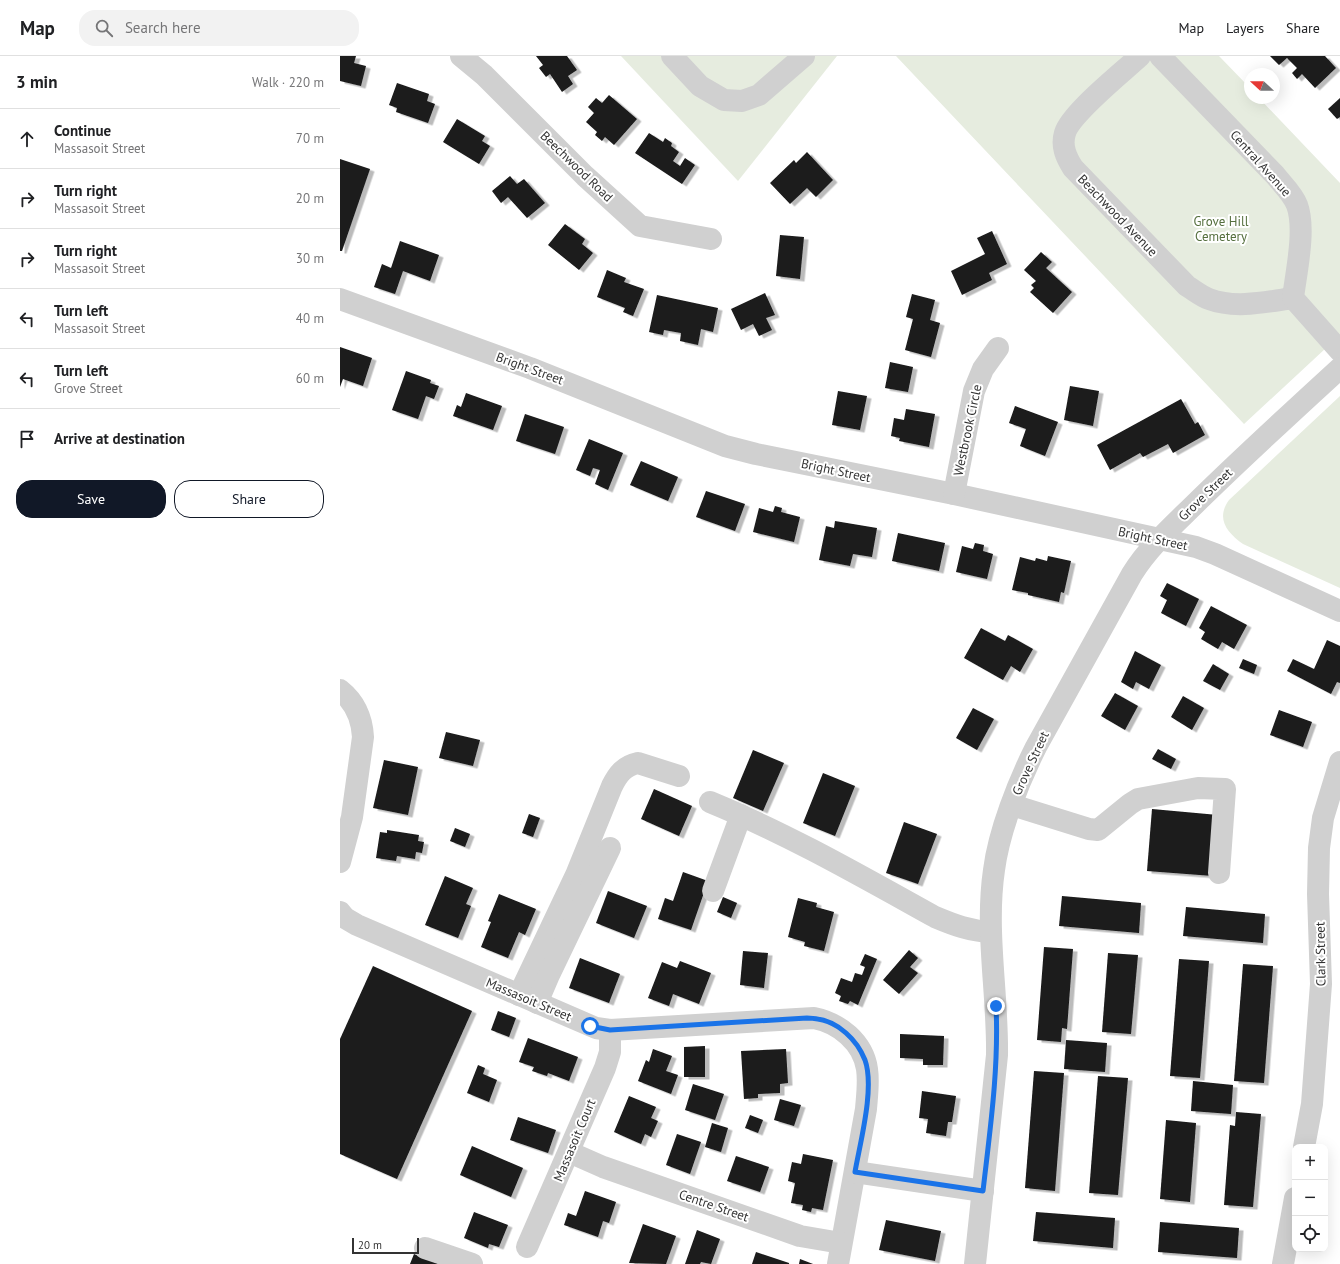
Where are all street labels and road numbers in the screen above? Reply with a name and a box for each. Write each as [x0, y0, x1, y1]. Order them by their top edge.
street label: Beechwood Road [537, 127, 617, 205]
street label: Central Avenue [1226, 127, 1295, 200]
street label: Beachwood Avenue [1074, 171, 1161, 260]
street label: Bright Street [494, 348, 566, 389]
street label: Westbrook Circle [950, 383, 985, 477]
street label: Bright Street [800, 455, 873, 486]
street label: Grove Street [1175, 464, 1236, 524]
street label: Bright Street [1117, 523, 1190, 554]
street label: Grove Street [1008, 728, 1053, 798]
street label: Clark Street [1311, 921, 1330, 986]
street label: Massasoit Street [484, 974, 575, 1025]
street label: Massasoit Court [549, 1096, 600, 1184]
street label: Centre Street [677, 1186, 752, 1226]

